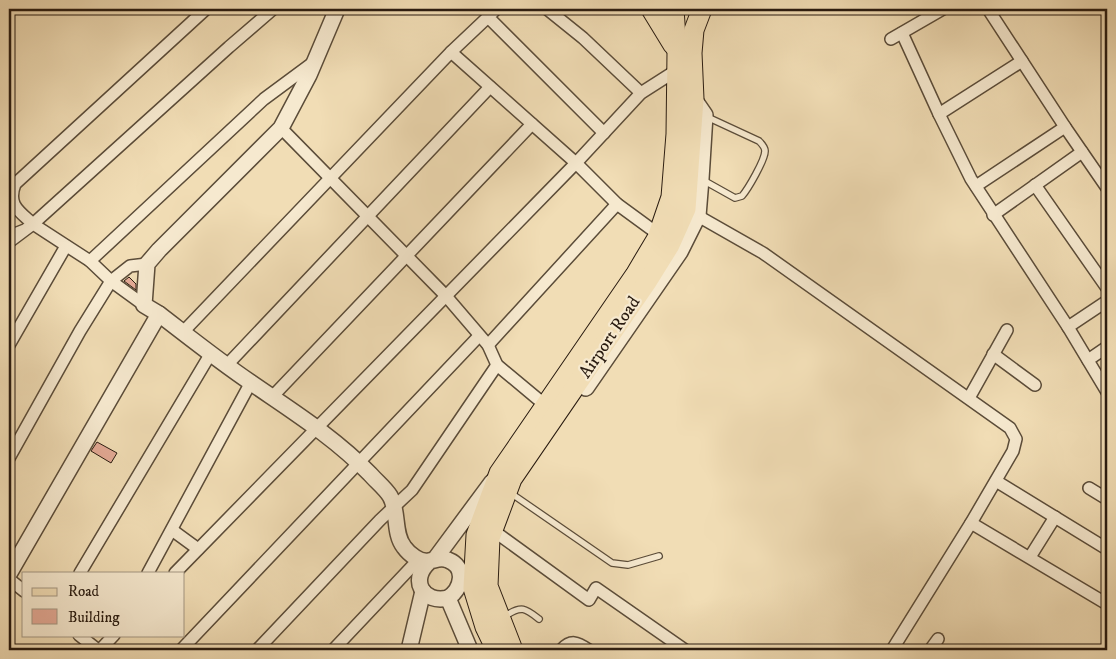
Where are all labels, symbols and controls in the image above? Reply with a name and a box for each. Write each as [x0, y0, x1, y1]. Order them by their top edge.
street label: Airport Road [574, 292, 645, 383]
legend [22, 572, 185, 636]
text: Road [68, 582, 100, 601]
text: Building [68, 608, 120, 627]

